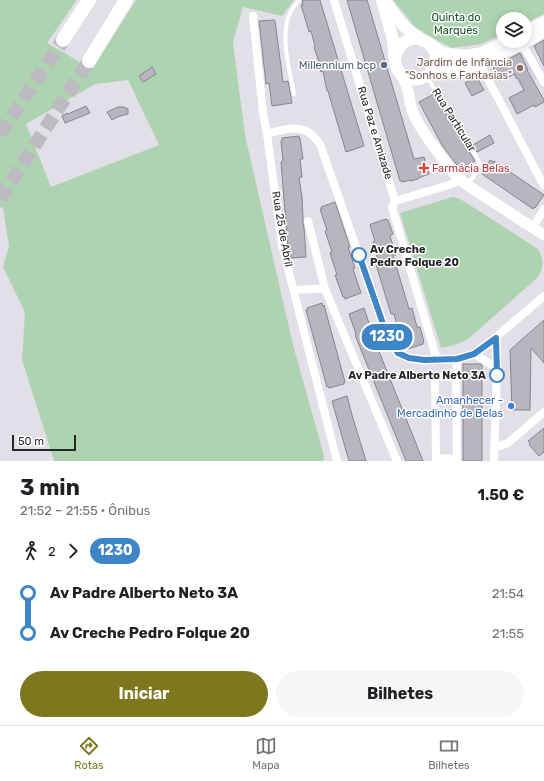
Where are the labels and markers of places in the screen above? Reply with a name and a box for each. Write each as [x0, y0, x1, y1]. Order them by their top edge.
place label: Jardim de Infância "Sonhos e Fantasias" [405, 56, 512, 82]
place label: Millennium bcp [299, 59, 376, 72]
marker: Millennium bcp [379, 60, 389, 70]
marker: Jardim de Infância "Sonhos e Fantasias" [515, 63, 525, 73]
place label: Farmácia Belas [432, 162, 510, 175]
marker: Farmácia Belas [419, 163, 429, 173]
place label: Av Creche Pedro Folque 20 [370, 243, 459, 269]
marker: Av Creche Pedro Folque 20 [351, 247, 367, 263]
marker: Av Padre Alberto Neto 3A [489, 367, 505, 383]
place label: Av Padre Alberto Neto 3A [348, 369, 486, 382]
place label: Amanhecer - Mercadinho de Belas [397, 394, 503, 420]
marker: Amanhecer - Mercadinho de Belas [506, 401, 516, 411]

